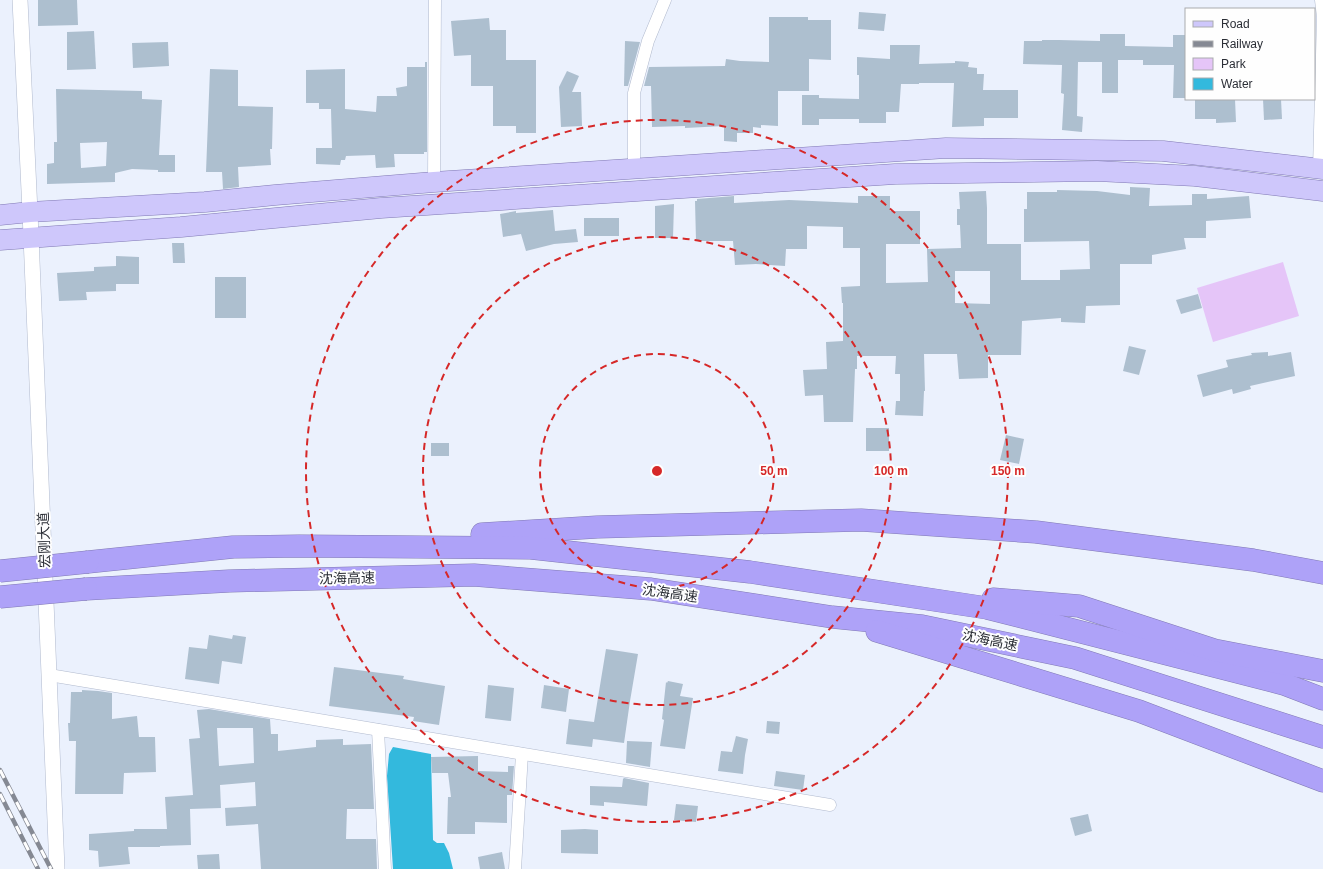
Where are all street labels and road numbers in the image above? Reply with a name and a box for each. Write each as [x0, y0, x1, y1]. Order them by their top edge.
street label: 宏刚大道 [35, 512, 53, 568]
street label: 沈海高速 [319, 570, 375, 586]
street label: 沈海高速 [641, 581, 699, 605]
street label: 沈海高速 [961, 626, 1019, 654]

